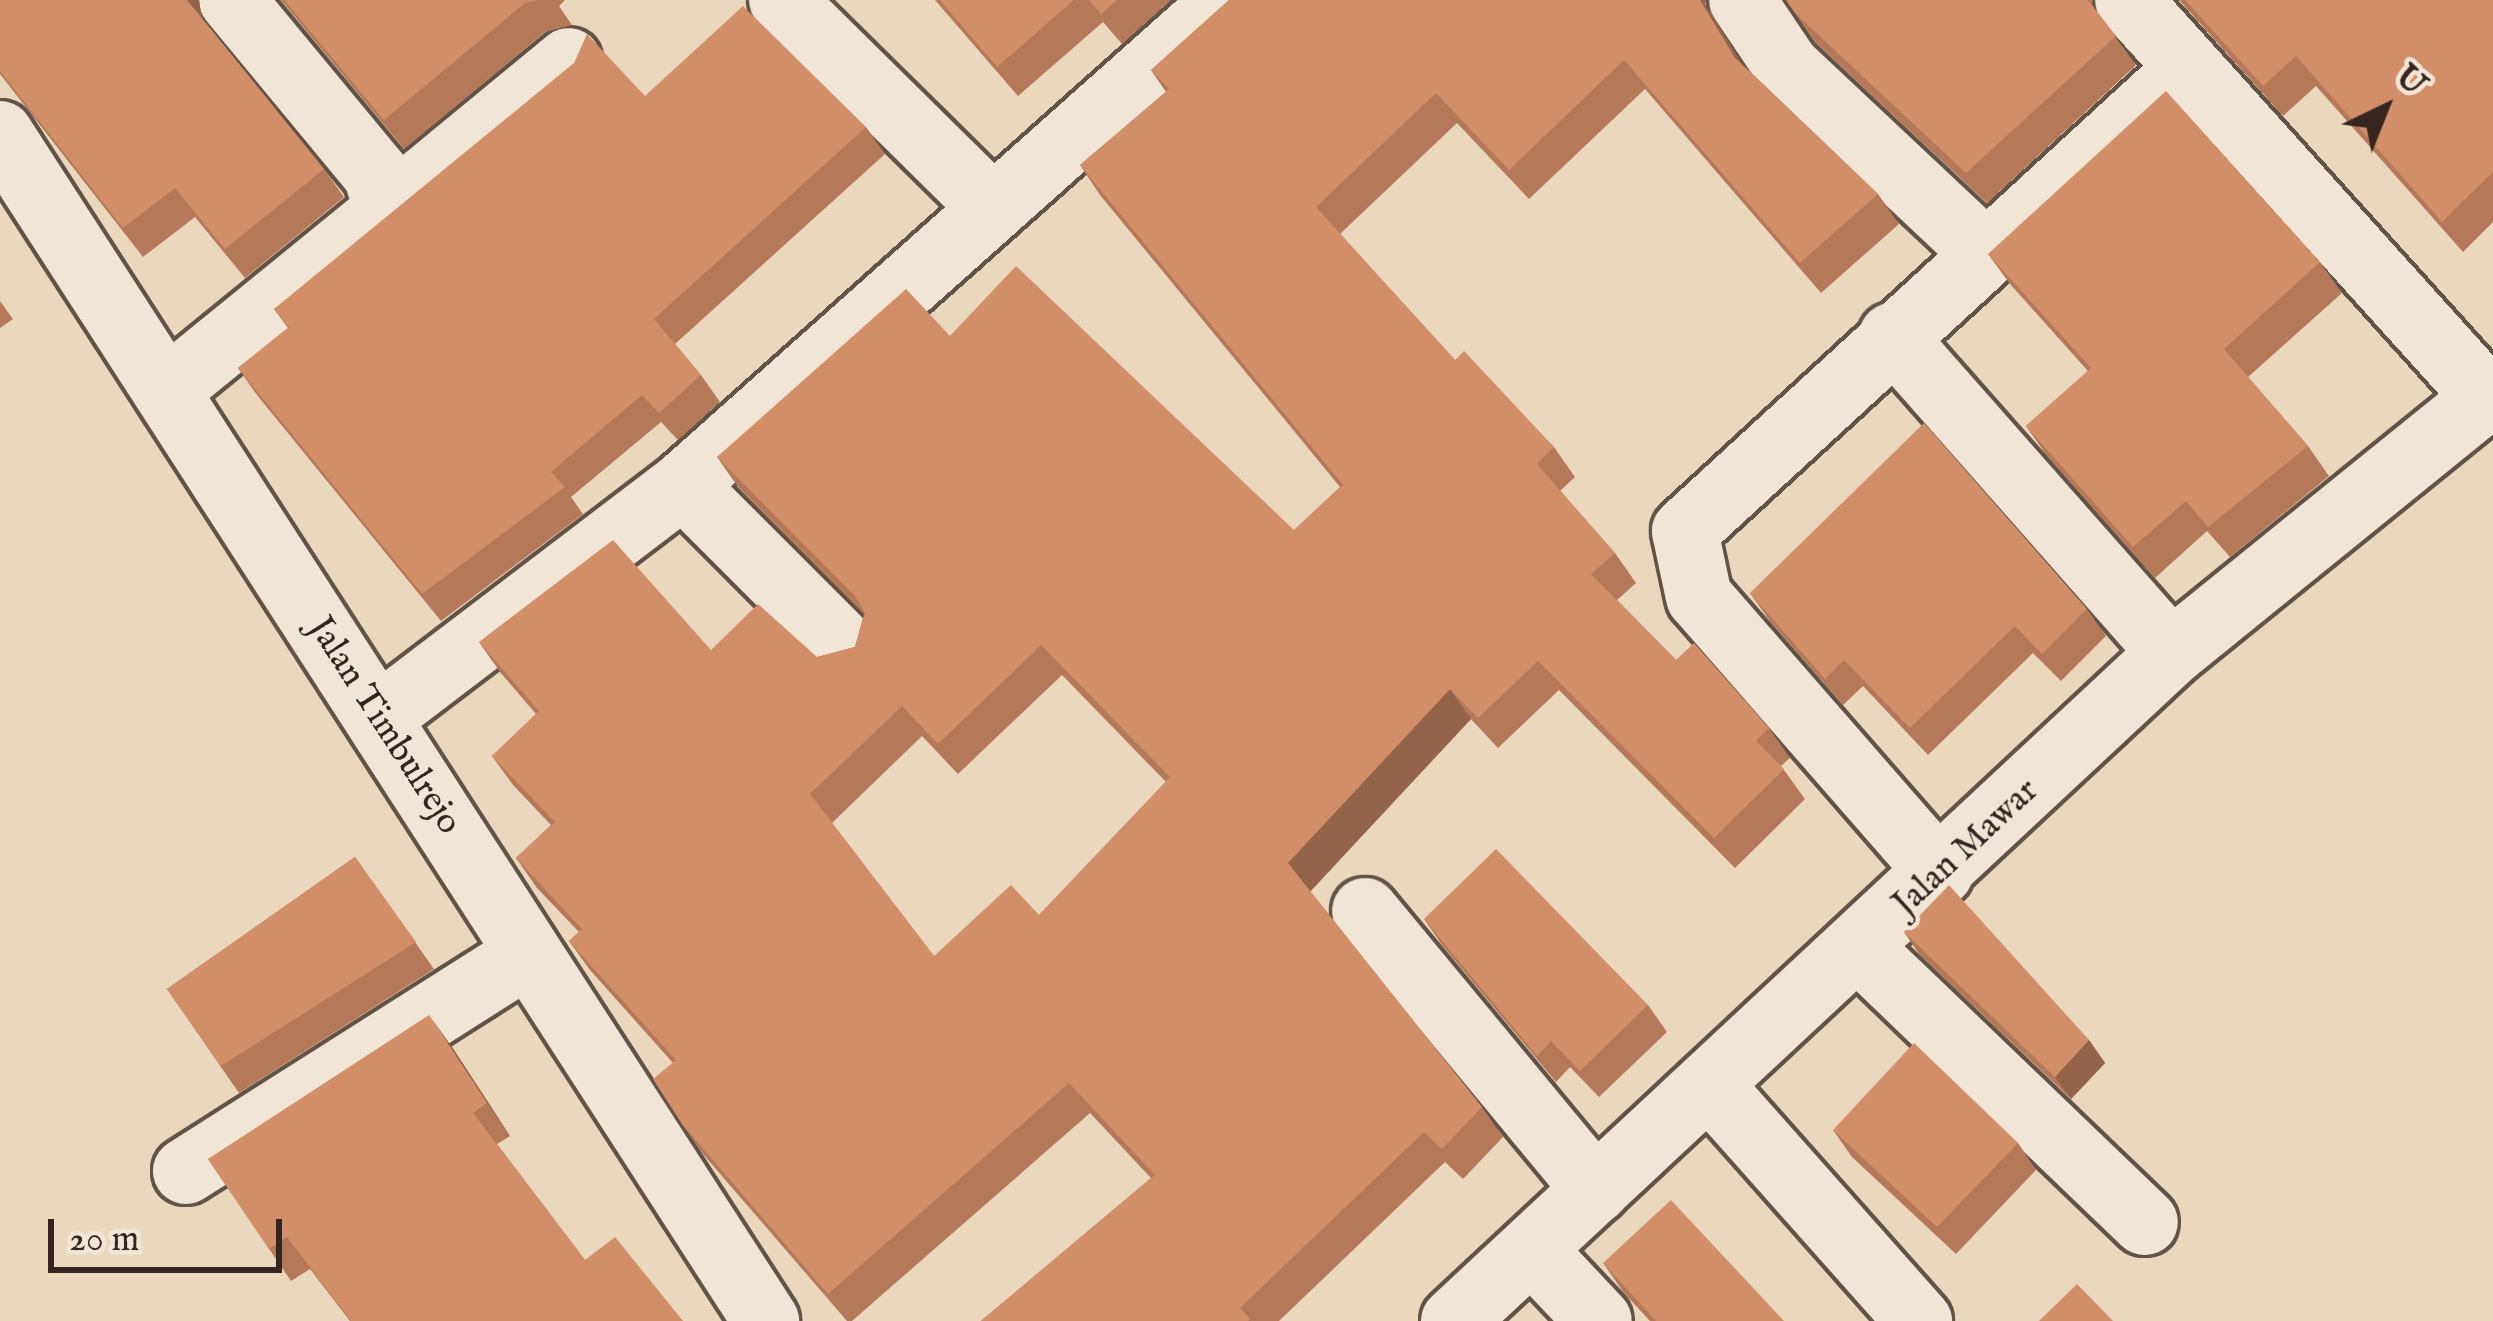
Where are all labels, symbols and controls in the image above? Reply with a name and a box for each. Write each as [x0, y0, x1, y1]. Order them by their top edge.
north arrow [2325, 48, 2445, 168]
text: U [2385, 57, 2434, 107]
street label: Jalan Timbulrejo [298, 609, 470, 843]
street label: Jalan Mawar [1884, 770, 2048, 926]
scale bar [54, 1195, 288, 1269]
text: 20 m [69, 1217, 139, 1263]

